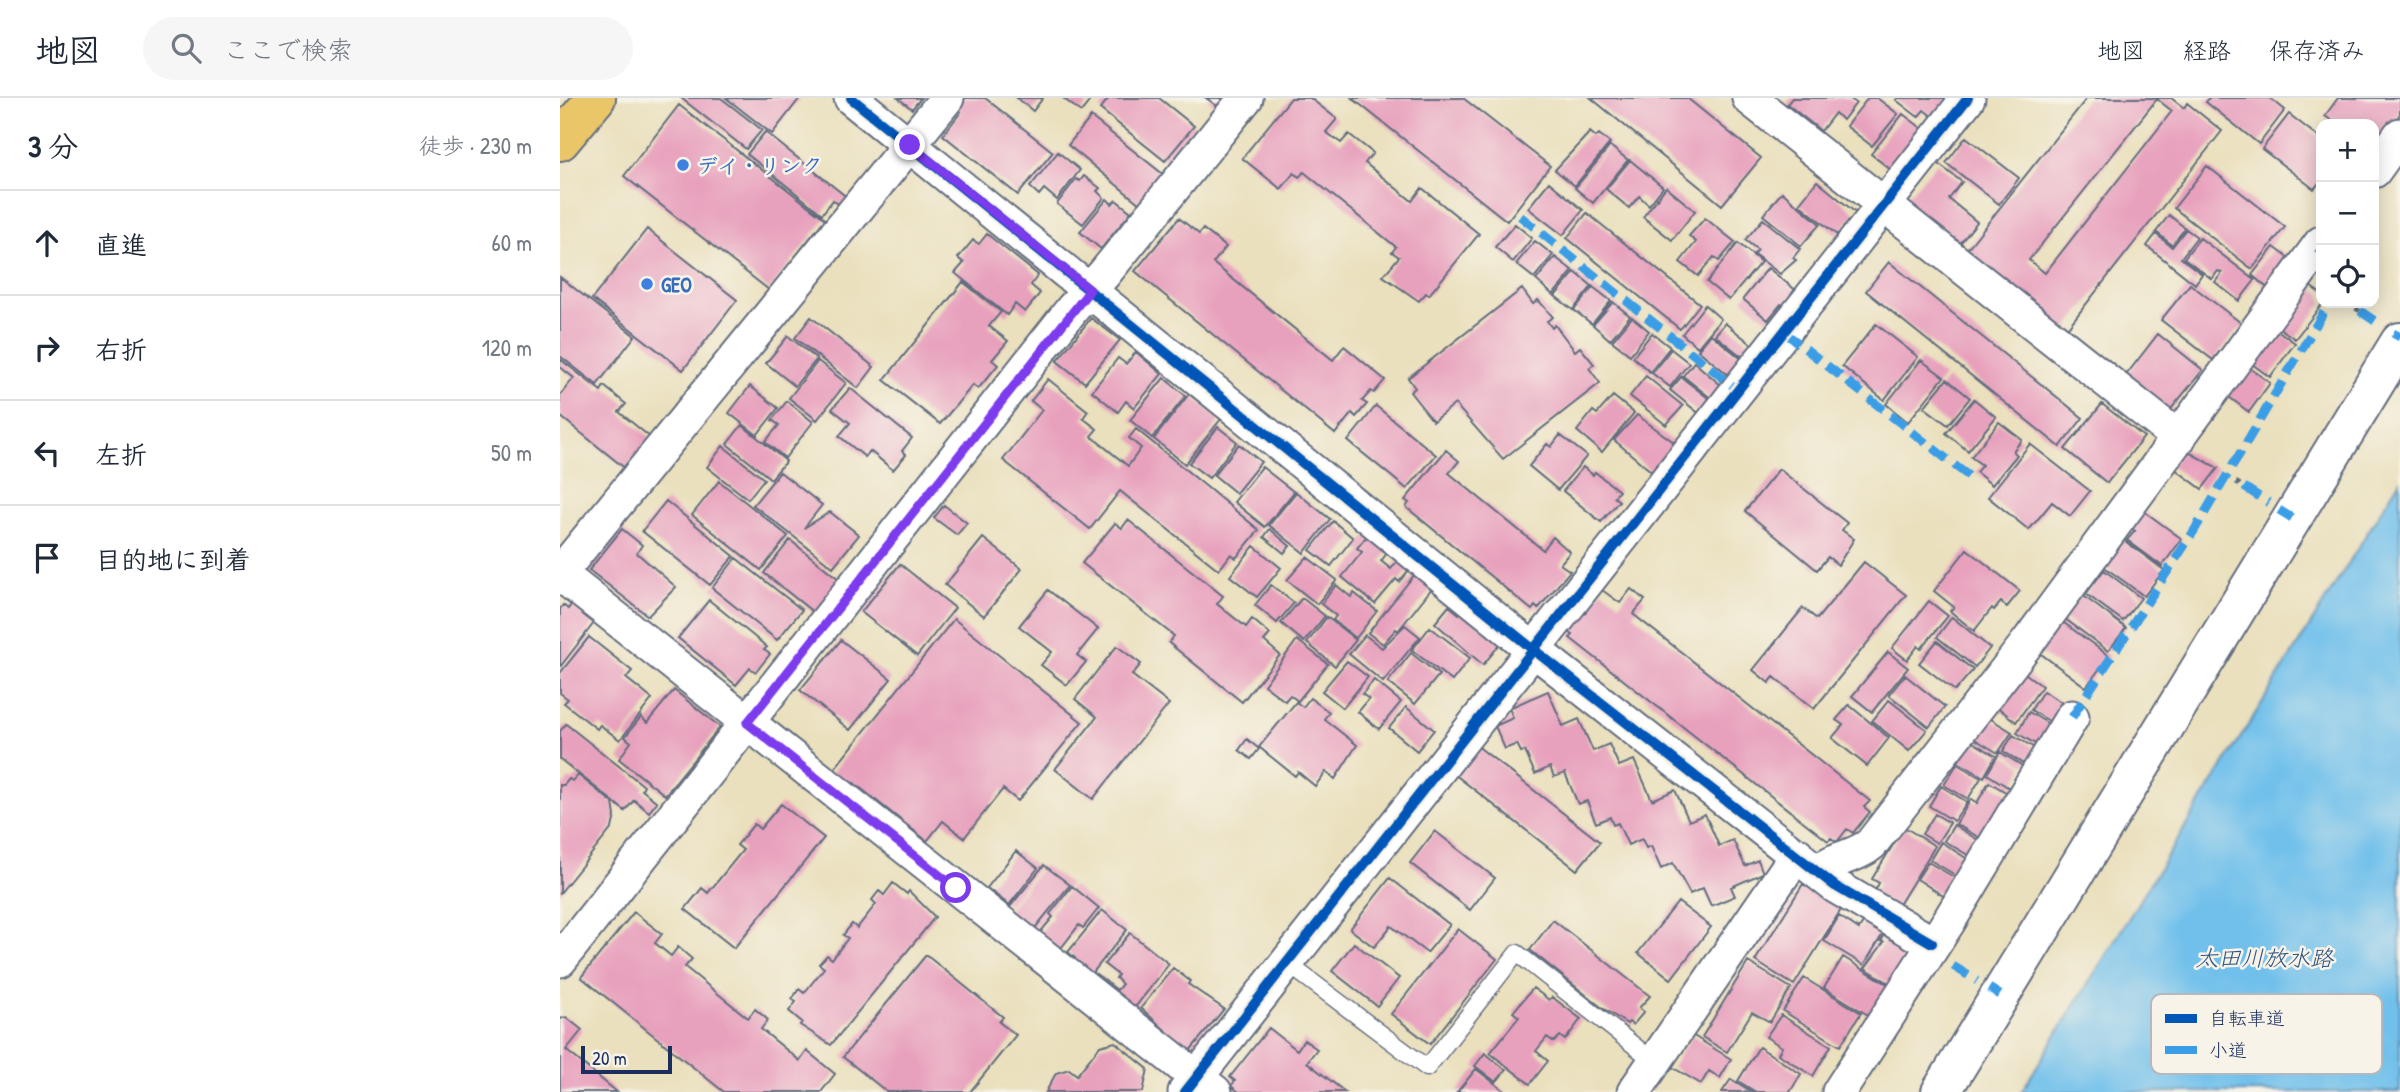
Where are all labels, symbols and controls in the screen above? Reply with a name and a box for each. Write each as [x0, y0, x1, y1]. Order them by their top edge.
search box [143, 17, 633, 80]
text: 地図 [35, 28, 101, 72]
icon: search [167, 29, 205, 67]
text: ここで検索 [223, 32, 353, 67]
text: 地図 [2097, 34, 2145, 66]
text: 経路 [2183, 34, 2231, 66]
text: 保存済み [2269, 34, 2365, 66]
map controls [2316, 119, 2379, 308]
button: + [2316, 119, 2379, 182]
text: 3 分 [28, 126, 78, 166]
route end [894, 129, 925, 160]
text: 徒歩 · 230 m [419, 130, 532, 161]
place label: デイ・リンク [697, 151, 823, 180]
marker: デイ・リンク [675, 157, 691, 173]
button: − [2316, 182, 2379, 245]
icon: ahead [28, 224, 66, 262]
text: 直進 [95, 227, 147, 262]
text: 60 m [492, 227, 532, 258]
button: locate [2316, 245, 2379, 308]
place label: GEO [661, 270, 692, 299]
marker: GEO [639, 276, 655, 292]
icon: right [28, 329, 66, 367]
text: 右折 [95, 332, 147, 367]
text: 120 m [482, 332, 532, 363]
icon: left [28, 434, 66, 472]
text: 左折 [95, 437, 147, 472]
text: 50 m [491, 437, 532, 468]
icon: arrive [28, 539, 66, 577]
text: 目的地に到着 [95, 542, 251, 577]
route start [940, 872, 971, 903]
water label: 太田川放水路 [2195, 942, 2335, 973]
legend [2151, 994, 2382, 1074]
text: 自転車道 [2209, 1005, 2285, 1031]
text: 小道 [2209, 1037, 2247, 1063]
scale bar [581, 1043, 672, 1075]
text: 20 m [592, 1045, 627, 1071]

